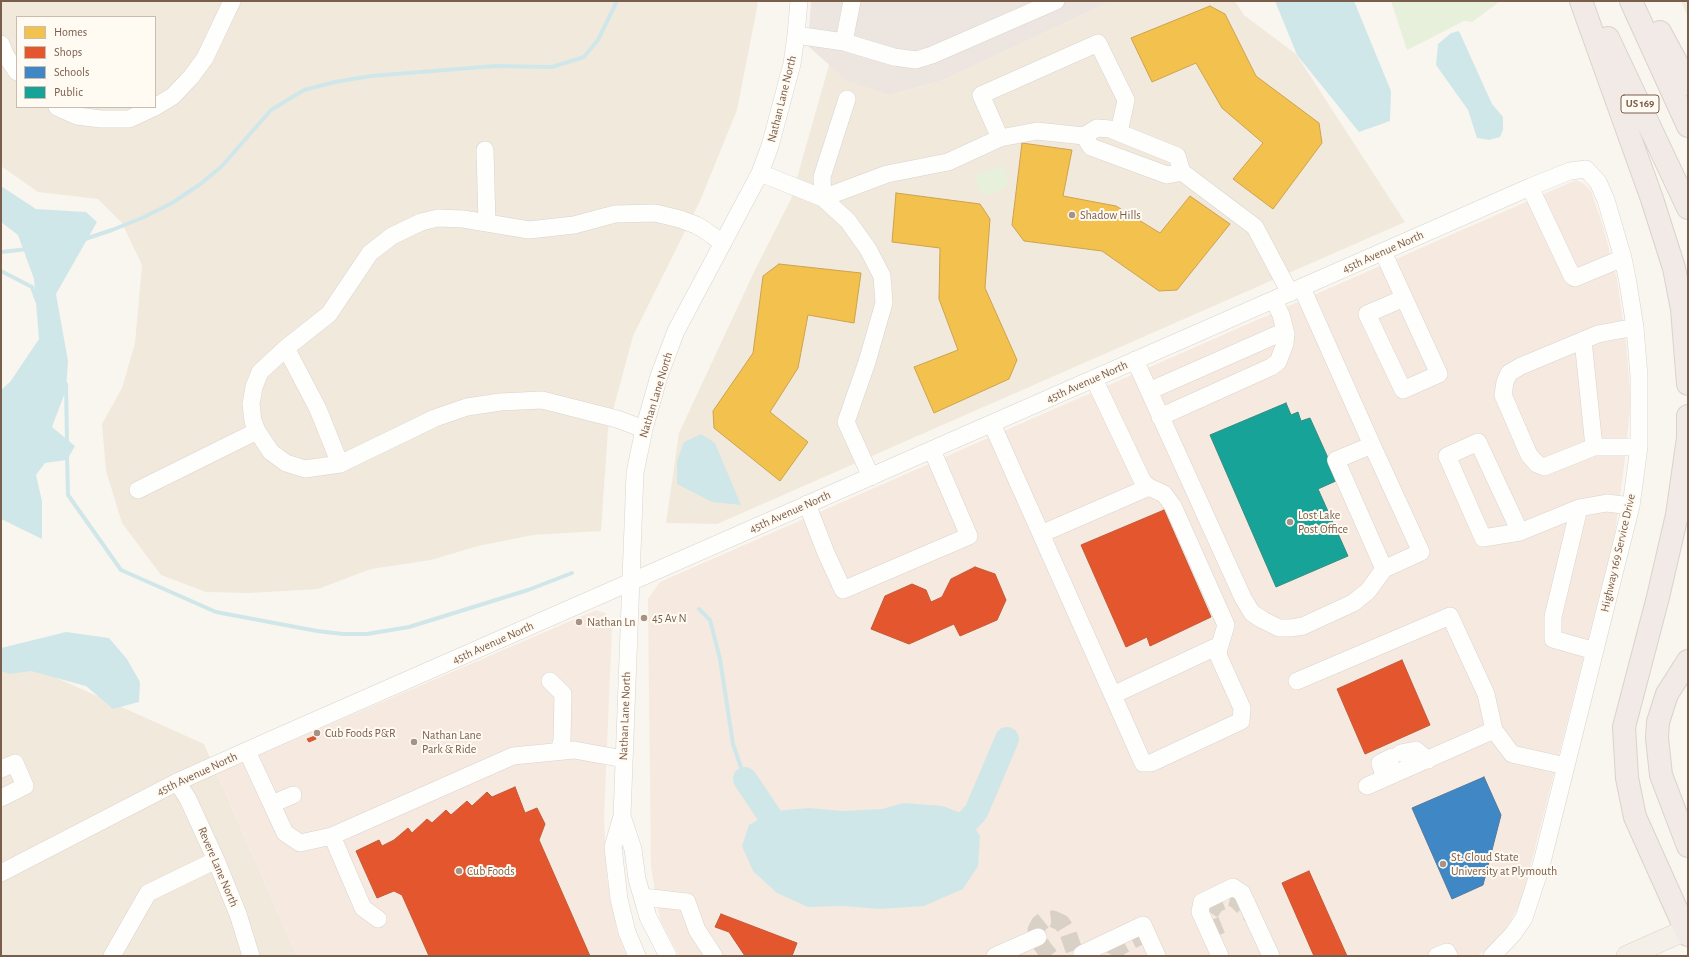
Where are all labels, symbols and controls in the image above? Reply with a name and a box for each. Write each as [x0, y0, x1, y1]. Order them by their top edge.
legend [16, 16, 156, 108]
text: Homes [54, 26, 87, 38]
text: Shops [54, 46, 82, 58]
street label: Nathan Lane North [764, 54, 800, 144]
text: Schools [54, 66, 89, 78]
text: Public [54, 86, 83, 98]
road number: US 169 [1621, 95, 1659, 113]
place label: Shadow Hills [1080, 208, 1141, 222]
marker: Shadow Hills [1067, 210, 1077, 220]
street label: 45th Avenue North [1340, 228, 1426, 276]
street label: Nathan Lane North [636, 350, 676, 440]
street label: 45th Avenue North [1044, 358, 1130, 406]
street label: 45th Avenue North [747, 488, 833, 536]
street label: Highway 169 Service Drive [1597, 493, 1639, 613]
place label: Lost Lake Post Office [1298, 508, 1348, 536]
marker: Lost Lake Post Office [1285, 517, 1295, 527]
place label: 45 Av N [652, 611, 687, 625]
marker: 45 Av N [639, 613, 649, 623]
place label: Nathan Ln [587, 615, 635, 629]
marker: Nathan Ln [574, 617, 584, 627]
street label: 45th Avenue North [450, 619, 536, 667]
street label: Nathan Lane North [616, 671, 634, 761]
place label: Cub Foods P&R [325, 726, 396, 740]
marker: Cub Foods P&R [312, 728, 322, 738]
place label: Nathan Lane Park & Ride [422, 728, 481, 756]
marker: Nathan Lane Park & Ride [409, 737, 419, 747]
street label: 45th Avenue North [154, 749, 240, 799]
street label: Revere Lane North [195, 825, 241, 909]
place label: St. Cloud State University at Plymouth [1451, 850, 1557, 878]
marker: St. Cloud State University at Plymouth [1438, 859, 1448, 869]
place label: Cub Foods [467, 864, 515, 878]
marker: Cub Foods [454, 866, 464, 876]

